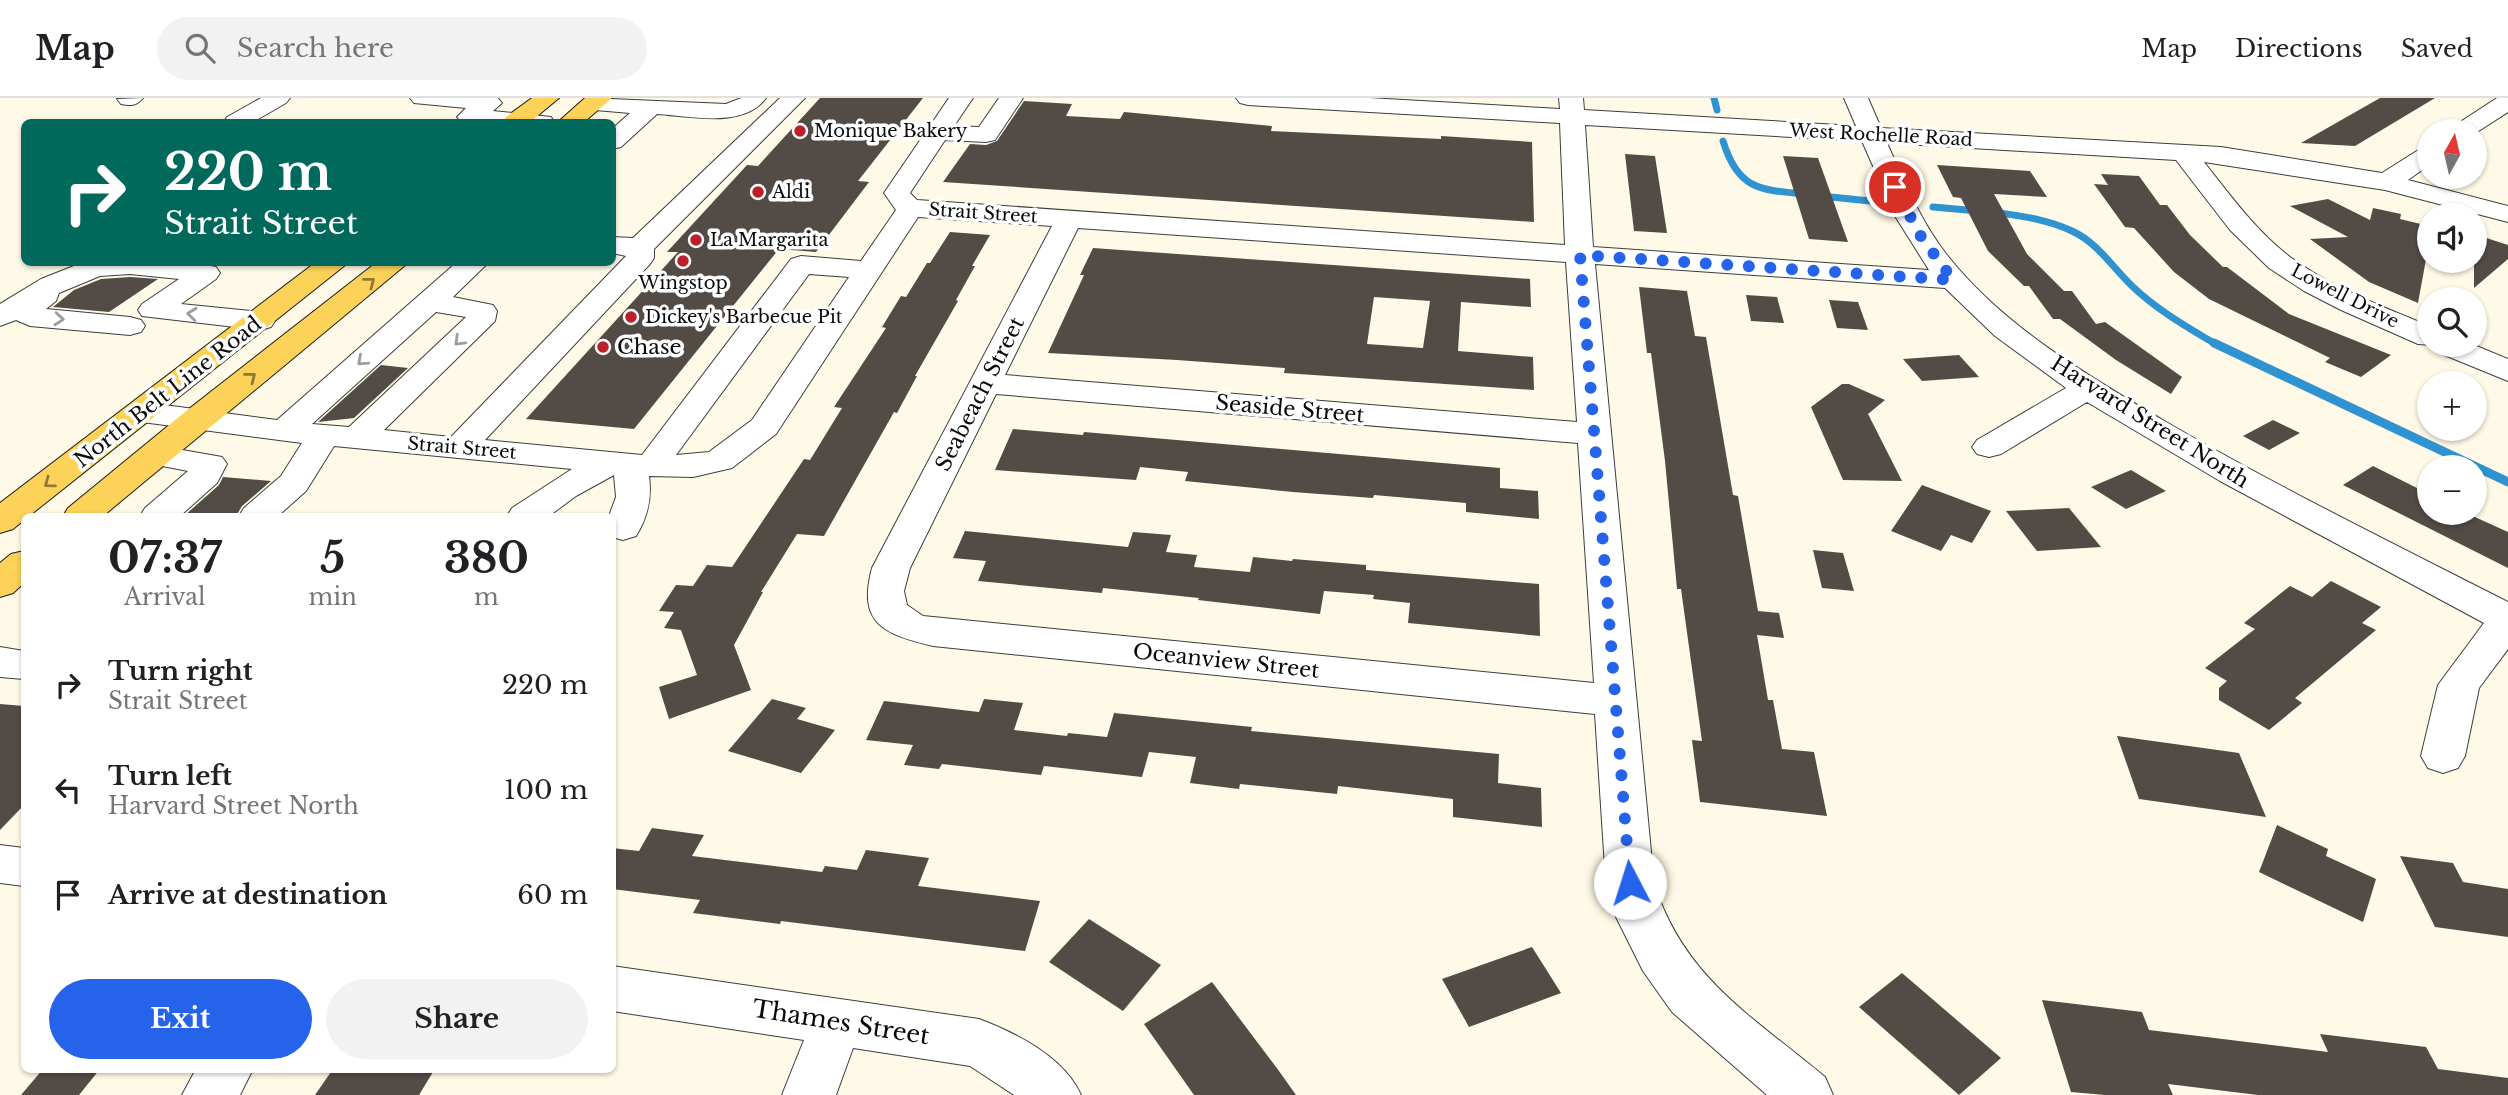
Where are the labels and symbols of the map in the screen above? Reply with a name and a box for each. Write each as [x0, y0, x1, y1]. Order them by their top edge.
street label: West Rochelle Road [1788, 119, 1973, 151]
north arrow [2417, 119, 2487, 189]
place label: Monique Bakery [814, 120, 968, 142]
marker: Monique Bakery [792, 123, 808, 139]
pin [1865, 157, 1925, 217]
place label: Aldi [771, 181, 810, 203]
marker: Aldi [750, 184, 766, 200]
street label: Strait Street [928, 198, 1038, 228]
place label: La Margarita [710, 229, 828, 251]
marker: La Margarita [688, 232, 704, 248]
marker: Wingstop [675, 253, 691, 269]
street label: Lowell Drive [2287, 259, 2403, 333]
place label: Wingstop [637, 272, 728, 294]
one-way arrow [363, 278, 375, 291]
place label: Dickey's Barbecue Pit [645, 306, 843, 328]
one-way arrow [186, 307, 197, 322]
marker: Dickey's Barbecue Pit [623, 309, 639, 325]
one-way arrow [54, 311, 65, 326]
street label: North Belt Line Road [69, 311, 267, 473]
street label: Seabeach Street [930, 313, 1030, 475]
one-way arrow [454, 332, 467, 345]
place label: Chase [617, 334, 682, 360]
marker: Chase [595, 339, 611, 355]
street label: Harvard Street North [2046, 350, 2254, 494]
one-way arrow [357, 353, 370, 365]
one-way arrow [242, 373, 255, 385]
street label: Seaside Street [1214, 390, 1366, 428]
street label: Strait Street [407, 432, 518, 464]
one-way arrow [44, 475, 57, 488]
street label: Oceanview Street [1132, 638, 1320, 684]
position arrow [1593, 846, 1667, 920]
street label: Thames Street [751, 994, 931, 1050]

